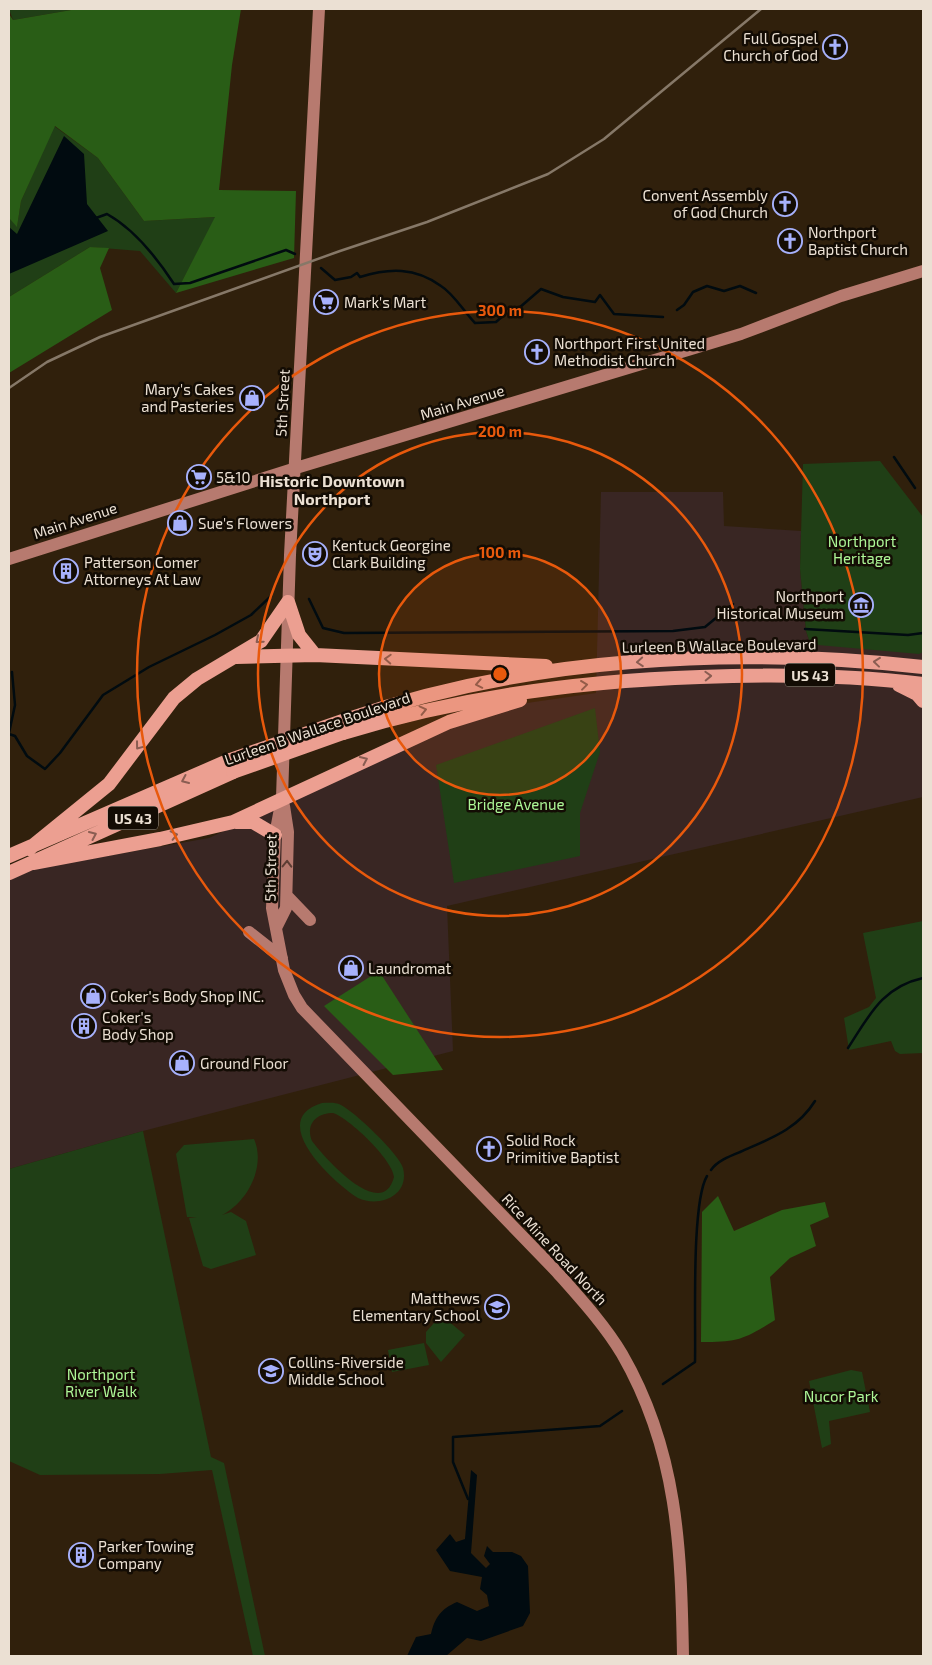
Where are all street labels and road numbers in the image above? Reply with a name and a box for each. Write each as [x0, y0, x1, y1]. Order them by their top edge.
street label: 5th Street [271, 369, 293, 437]
street label: Main Avenue [418, 381, 506, 423]
street label: Main Avenue [31, 498, 119, 542]
street label: Lurleen B Wallace Boulevard [621, 634, 817, 656]
road number: US 43 [785, 664, 835, 686]
street label: Lurleen B Wallace Boulevard [222, 688, 412, 768]
road number: US 43 [108, 806, 158, 830]
street label: 5th Street [260, 834, 280, 902]
street label: Rice Mine Road North [499, 1189, 611, 1309]

